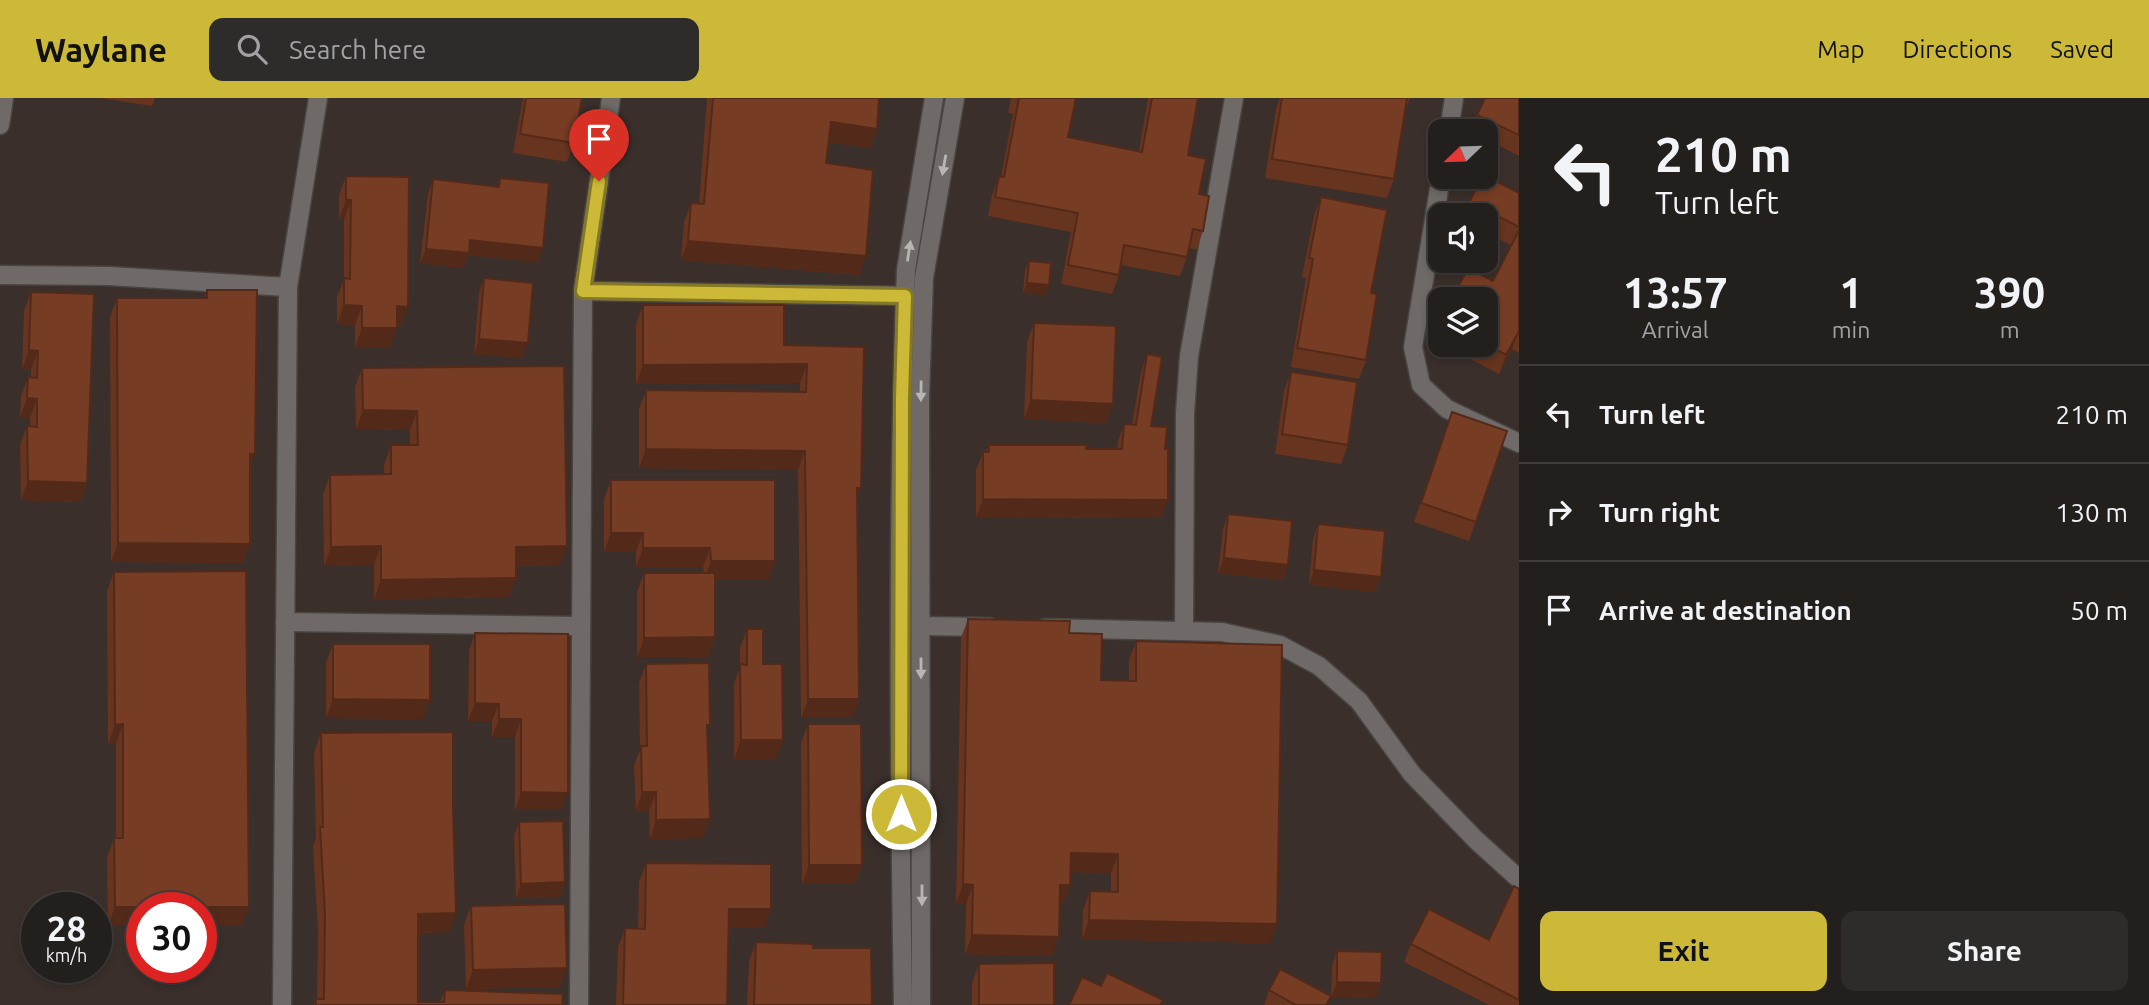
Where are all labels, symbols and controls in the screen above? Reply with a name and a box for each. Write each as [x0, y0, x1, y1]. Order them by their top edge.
search box [209, 18, 699, 81]
icon: search [233, 30, 271, 68]
text: Waylane [35, 31, 167, 68]
text: Search here [289, 35, 426, 64]
text: Map [1817, 36, 1864, 63]
text: Directions [1902, 36, 2012, 63]
text: Saved [2050, 36, 2114, 63]
pin [569, 109, 629, 181]
north arrow [1428, 119, 1498, 189]
map controls [1428, 119, 1498, 357]
icon: arrive [580, 120, 618, 158]
icon: left [1540, 126, 1631, 217]
text: 210 m [1655, 126, 1792, 181]
one-way arrow [938, 154, 949, 176]
text: Turn left [1655, 184, 1779, 220]
button: sound [1428, 203, 1498, 273]
one-way arrow [904, 240, 915, 262]
text: 13:57 [1623, 269, 1728, 316]
text: 1 [1839, 269, 1863, 316]
text: 390 [1974, 269, 2045, 316]
button: layers [1428, 287, 1498, 357]
text: Arrival [1642, 317, 1709, 342]
text: min [1832, 317, 1870, 342]
text: m [2000, 317, 2020, 342]
one-way arrow [915, 380, 926, 402]
icon: left [1540, 395, 1578, 433]
text: Turn left [1599, 400, 1705, 429]
text: 210 m [2056, 400, 2128, 429]
icon: right [1540, 493, 1578, 531]
text: Turn right [1599, 498, 1720, 527]
text: 130 m [2056, 498, 2128, 527]
icon: arrive [1540, 591, 1578, 629]
text: Arrive at destination [1599, 596, 1852, 625]
text: 50 m [2070, 596, 2128, 625]
one-way arrow [915, 657, 927, 679]
position arrow [864, 777, 938, 851]
one-way arrow [916, 884, 928, 906]
speed limit sign: 30 [126, 892, 217, 983]
text: 28 [47, 908, 86, 948]
button: Exit [1540, 911, 1827, 991]
button: Share [1841, 911, 2128, 991]
text: km/h [46, 945, 87, 965]

